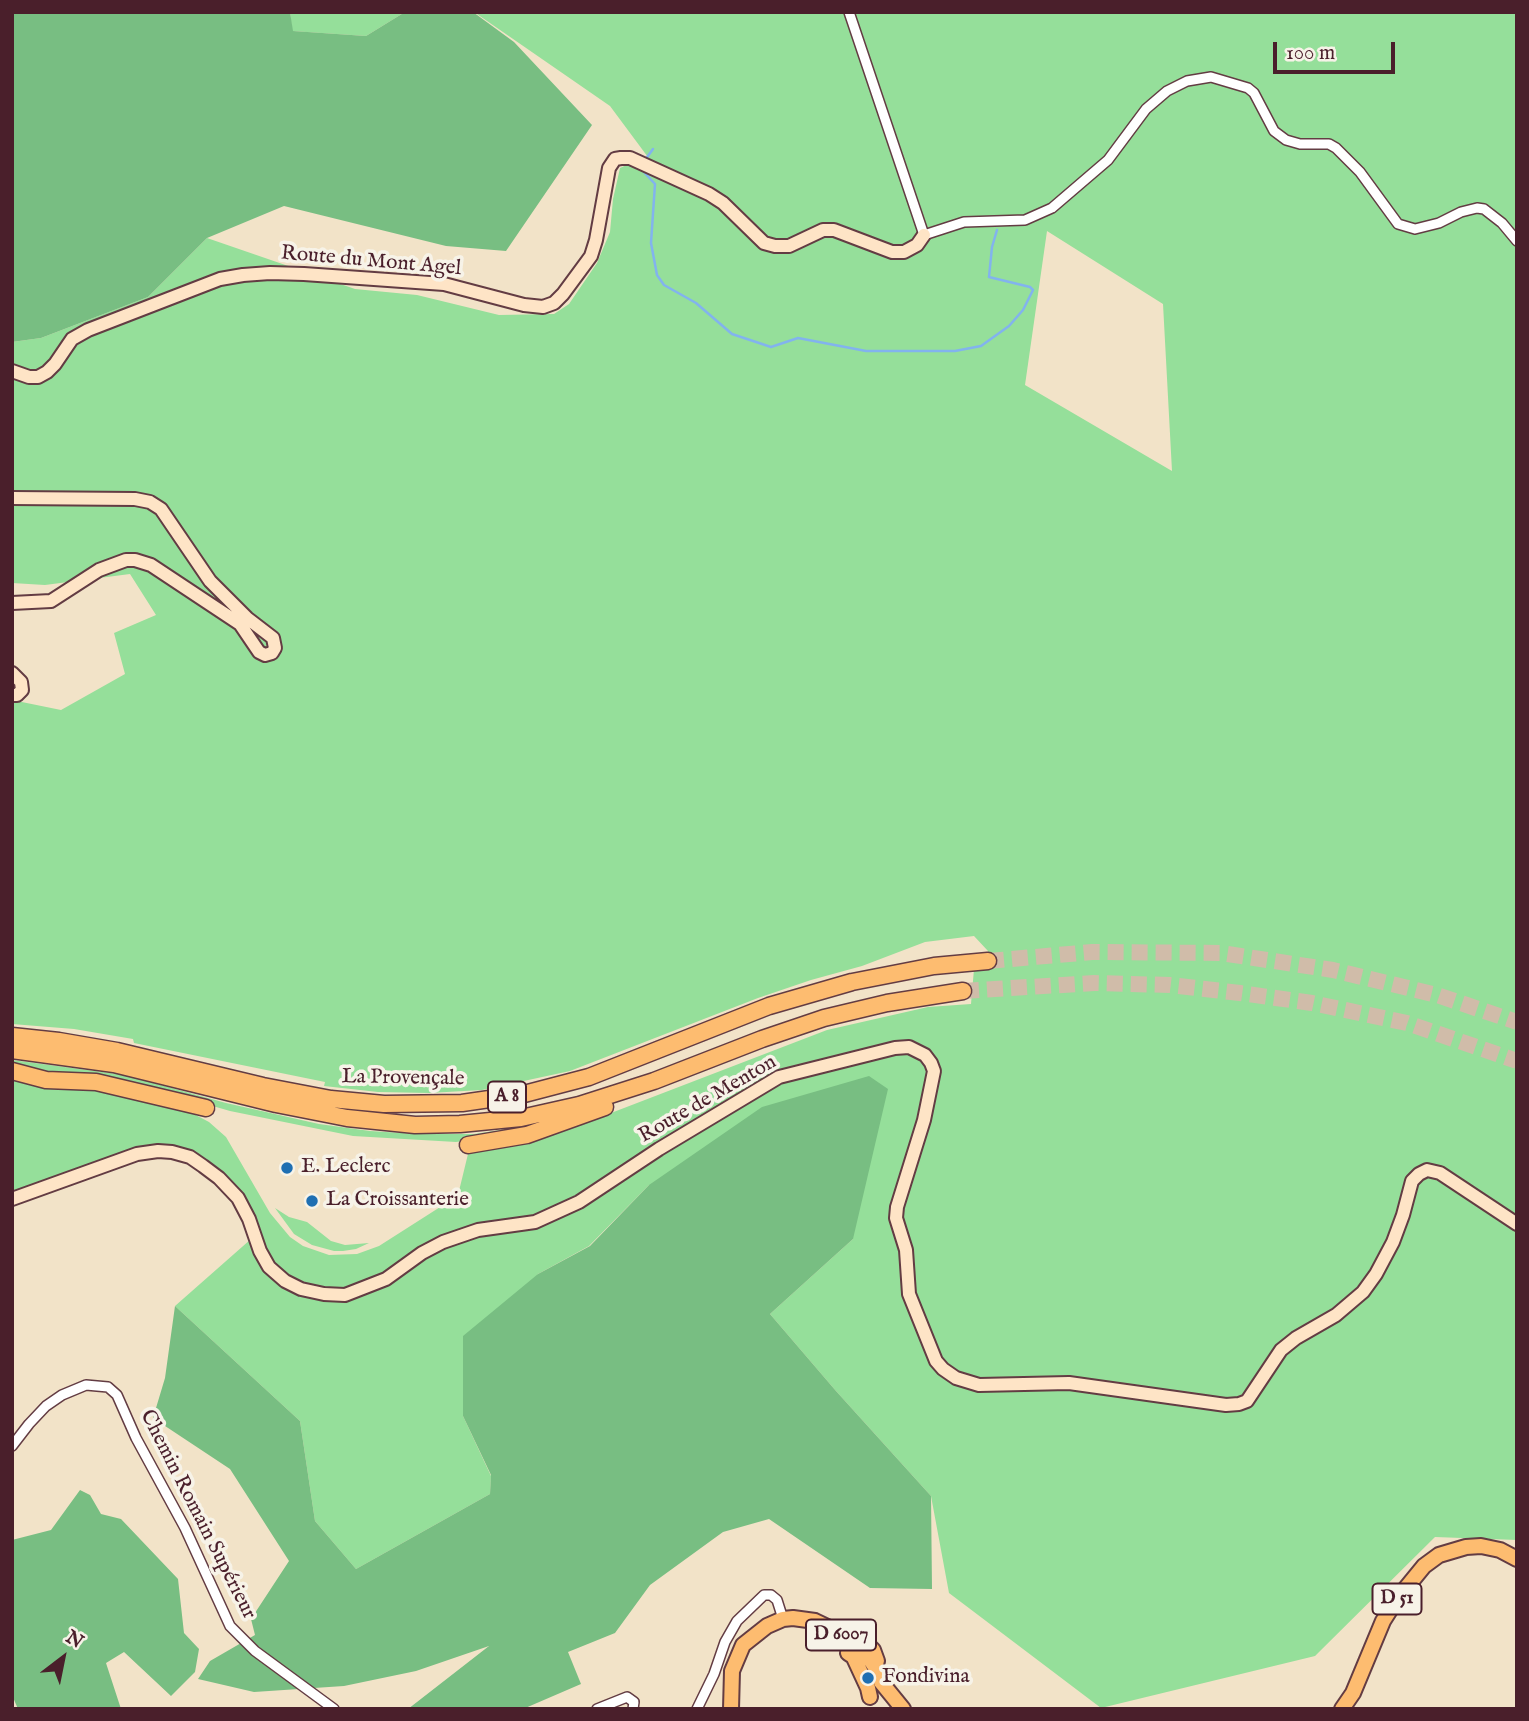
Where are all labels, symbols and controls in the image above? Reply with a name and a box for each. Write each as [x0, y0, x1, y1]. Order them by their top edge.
scale bar [1277, 28, 1400, 72]
text: 100 m [1286, 40, 1335, 67]
street label: Route du Mont Agel [280, 242, 462, 282]
street label: Route de Menton [635, 1050, 781, 1150]
street label: La Provençale [341, 1065, 465, 1093]
road number: A 8 [488, 1082, 526, 1112]
place label: E. Leclerc [301, 1155, 390, 1181]
marker: E. Leclerc [279, 1160, 295, 1176]
place label: La Croissanterie [326, 1188, 469, 1214]
marker: La Croissanterie [304, 1193, 320, 1209]
street label: Chemin Romain Supérieur [133, 1406, 261, 1624]
road number: D 51 [1372, 1583, 1422, 1614]
road number: D 6007 [806, 1620, 876, 1651]
north arrow [28, 1623, 98, 1693]
text: N [61, 1626, 87, 1655]
place label: Fondivina [882, 1665, 969, 1691]
marker: Fondivina [860, 1670, 876, 1686]

